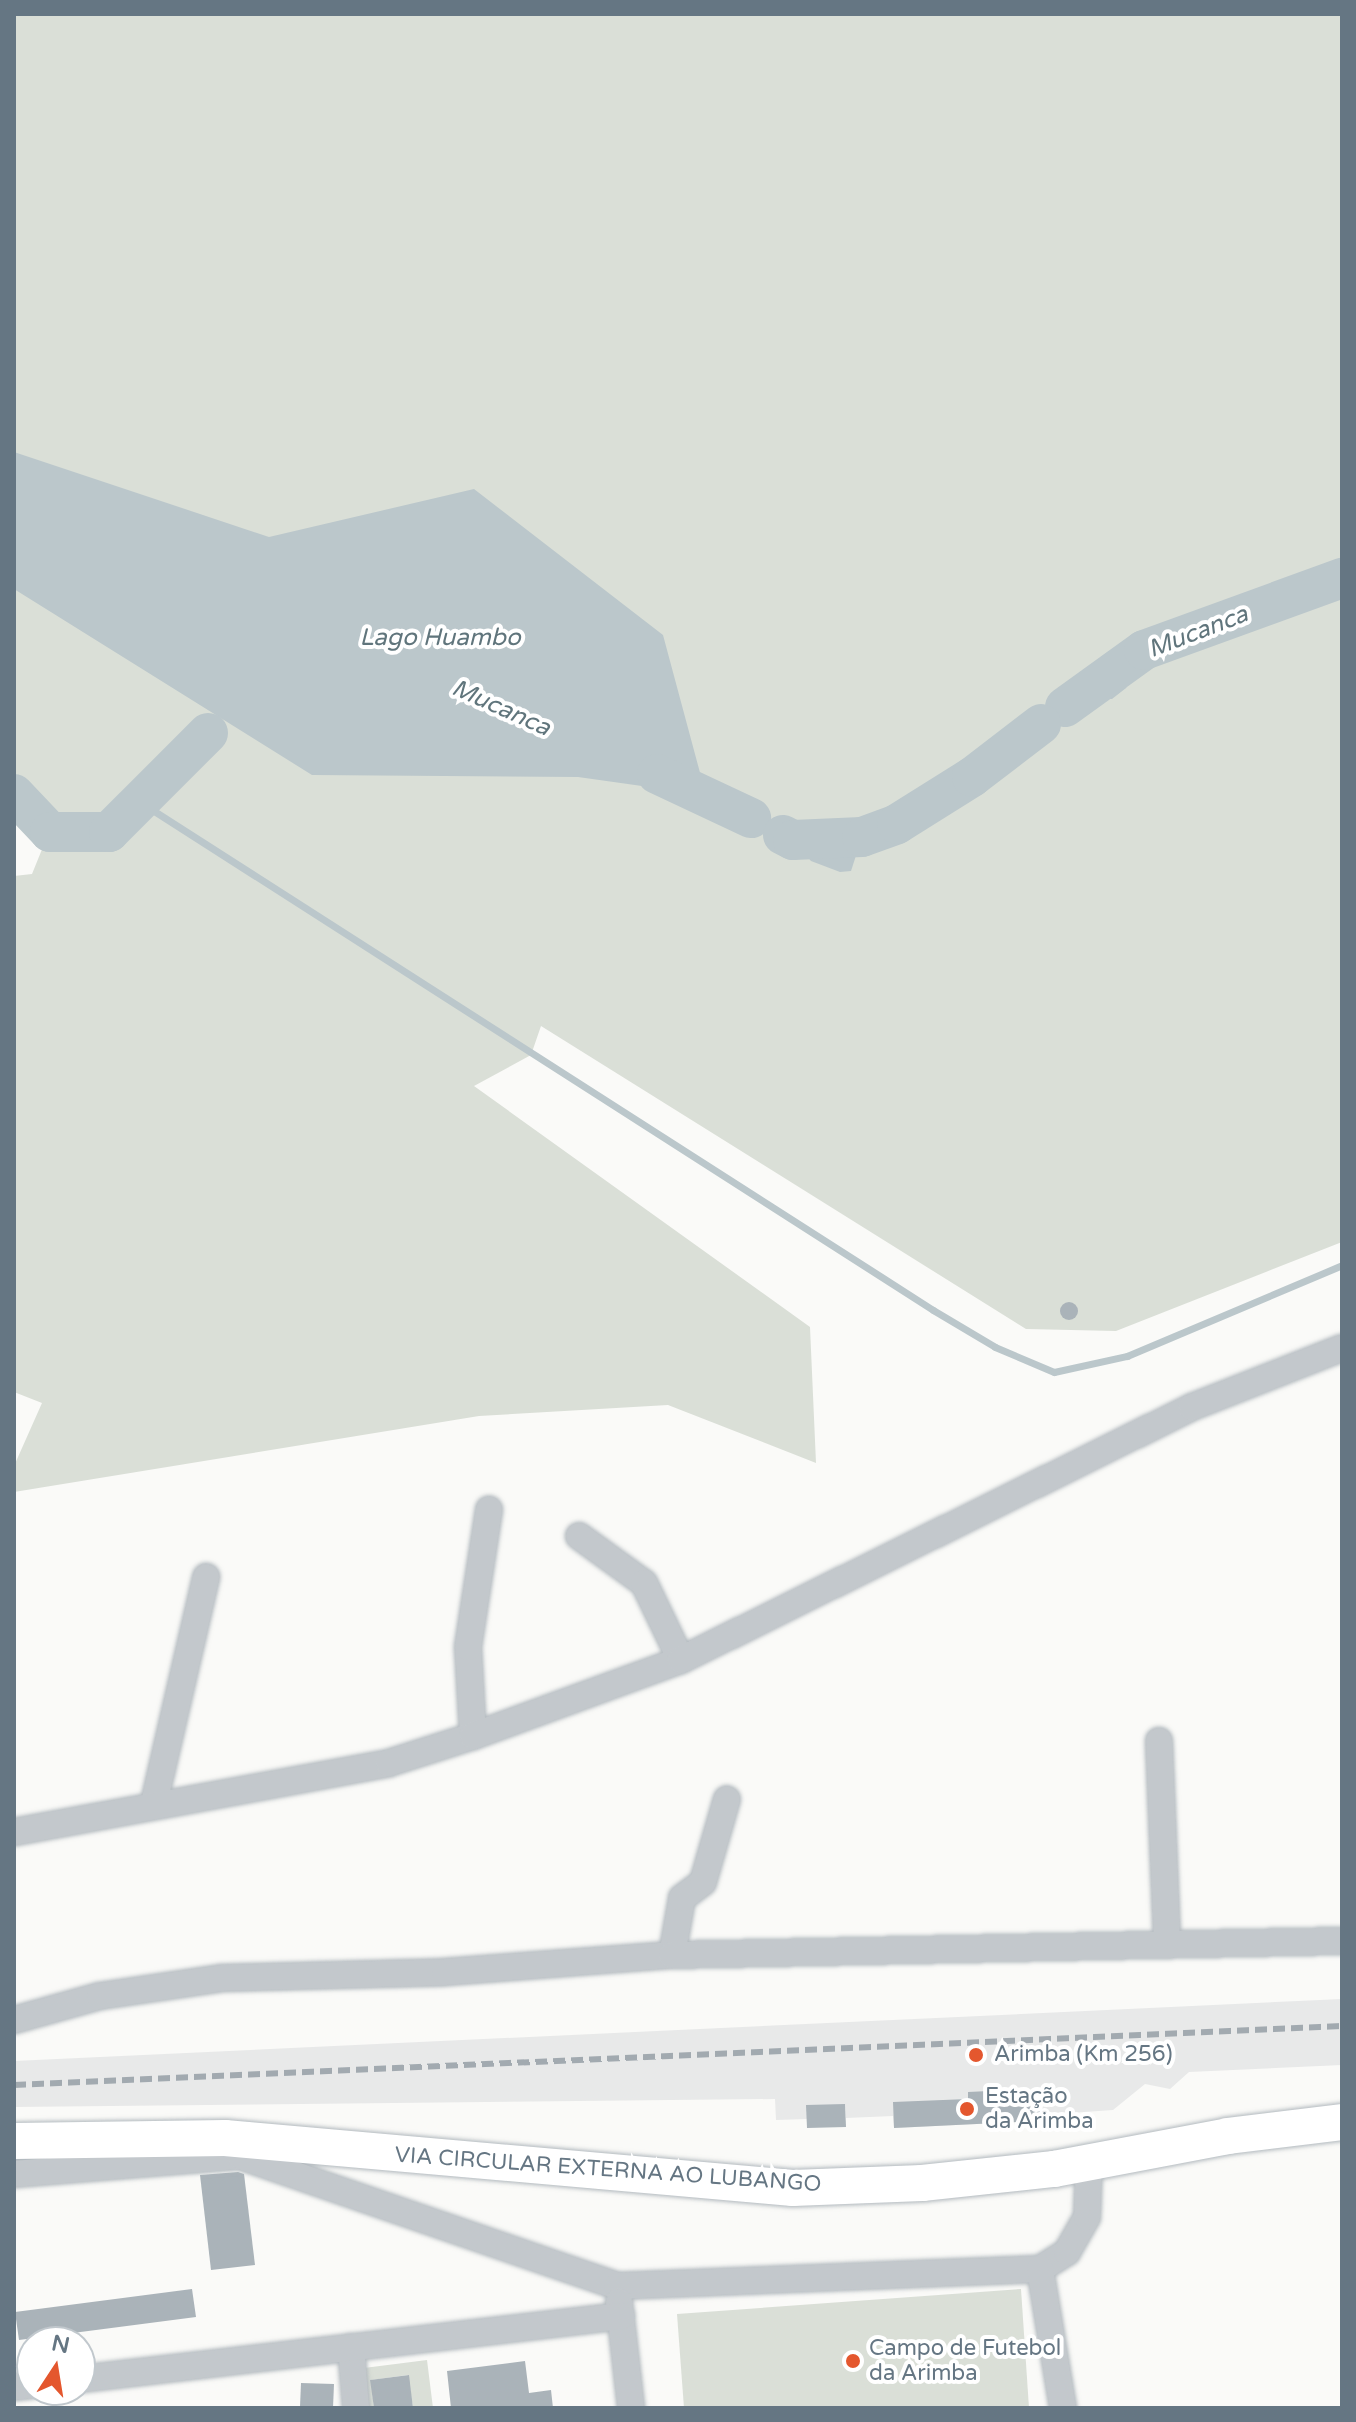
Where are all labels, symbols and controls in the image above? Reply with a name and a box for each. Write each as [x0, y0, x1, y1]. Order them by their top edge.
water label: Mucanca [1144, 600, 1252, 664]
water label: Lago Huambo [360, 624, 520, 652]
water label: Mucanca [447, 674, 555, 742]
place label: Arimba (Km 256) [994, 2042, 1173, 2068]
marker: Arimba (Km 256) [965, 2044, 987, 2066]
place label: Estação da Arimba [985, 2083, 1094, 2134]
marker: Estação da Arimba [956, 2098, 978, 2120]
street label: VIA CIRCULAR EXTERNA AO LUBANGO [394, 2142, 822, 2198]
north arrow [16, 2326, 96, 2406]
text: N [49, 2330, 72, 2359]
place label: Campo de Futebol da Arimba [869, 2335, 1061, 2386]
marker: Campo de Futebol da Arimba [844, 2352, 862, 2370]

